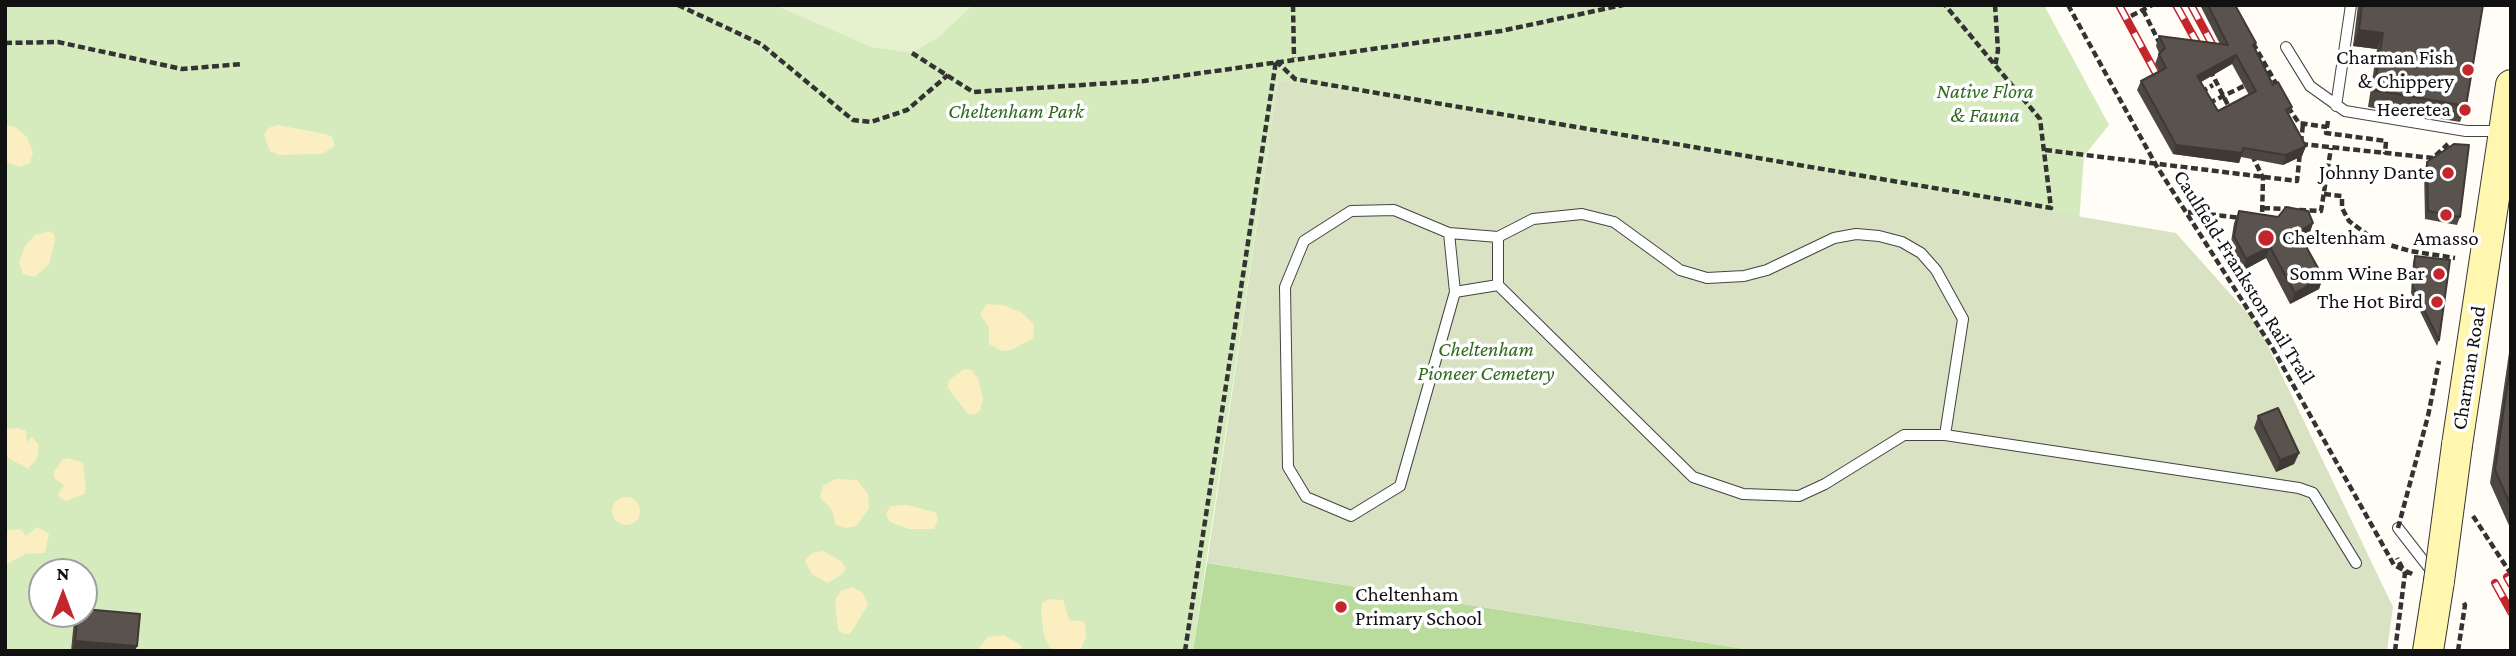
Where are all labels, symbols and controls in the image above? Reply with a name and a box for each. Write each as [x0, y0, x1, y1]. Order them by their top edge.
place label: Charman Fish & Chippery [2336, 45, 2454, 95]
marker: Charman Fish & Chippery [2460, 62, 2476, 78]
park label: Native Flora & Fauna [1936, 79, 2034, 129]
place label: Heeretea [2377, 97, 2451, 123]
park label: Cheltenham Park [948, 99, 1084, 125]
marker: Heeretea [2457, 102, 2473, 118]
place label: Johnny Dante [2319, 160, 2434, 186]
street label: Caulfield-Frankston Rail Trail [2168, 165, 2320, 389]
marker: Johnny Dante [2440, 165, 2456, 181]
marker: Amasso [2438, 207, 2454, 223]
place label: Cheltenham [2282, 225, 2386, 251]
place label: Amasso [2413, 226, 2479, 252]
marker: Cheltenham [2256, 228, 2276, 248]
place label: Somm Wine Bar [2290, 261, 2425, 287]
marker: Somm Wine Bar [2431, 266, 2447, 282]
place label: The Hot Bird [2317, 289, 2423, 315]
marker: The Hot Bird [2429, 294, 2445, 310]
street label: Charman Road [2447, 304, 2491, 432]
park label: Cheltenham Pioneer Cemetery [1417, 337, 1555, 387]
north arrow [28, 558, 98, 628]
text: N [57, 563, 69, 584]
place label: Cheltenham Primary School [1355, 582, 1482, 632]
marker: Cheltenham Primary School [1333, 599, 1349, 615]

